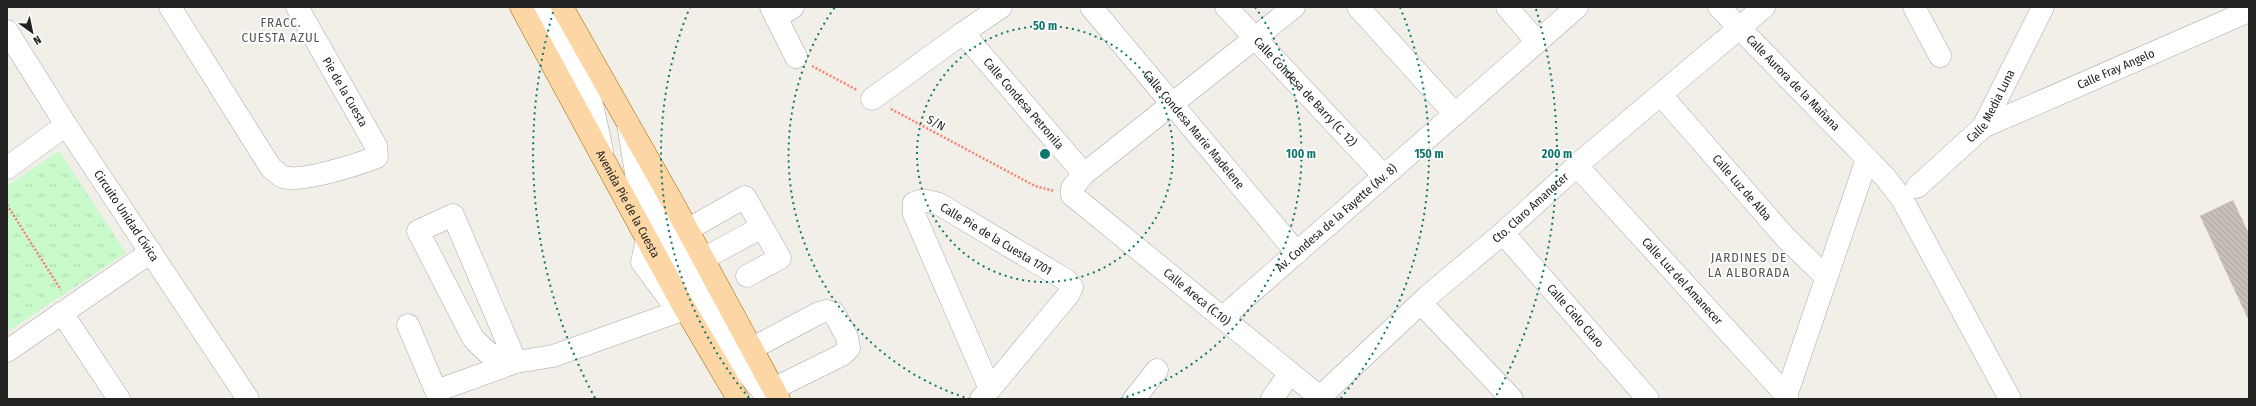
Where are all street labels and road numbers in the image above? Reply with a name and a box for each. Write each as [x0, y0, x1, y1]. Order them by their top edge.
street label: Calle Aurora de la Mañana [1743, 32, 1843, 134]
street label: Calle Condesa de Barry (C. 12) [1251, 34, 1360, 150]
street label: Calle Fray Angelo [2075, 46, 2157, 92]
street label: Pie de la Cuesta [319, 55, 371, 129]
street label: Calle Condesa Petronila [981, 55, 1067, 152]
street label: Calle Media Luna [1964, 67, 2018, 145]
street label: Calle Condesa Marie Madelene [1140, 68, 1247, 192]
street label: S/N [924, 112, 948, 134]
street label: Avenida Pie de la Cuesta [593, 148, 663, 260]
street label: Calle Luz de Alba [1709, 152, 1774, 223]
street label: Av. Condesa de la Fayette (Av. 8) [1273, 161, 1400, 274]
street label: Circuito Unidad Cívica [91, 167, 162, 264]
street label: Cto. Claro Amanecer [1490, 169, 1572, 246]
street label: Calle Pie de la Cuesta 1701 [938, 200, 1054, 278]
street label: Calle Luz del Amanecer [1639, 235, 1726, 328]
street label: Calle Areca (C.10) [1161, 266, 1234, 329]
street label: Calle Cielo Claro [1544, 281, 1607, 350]

